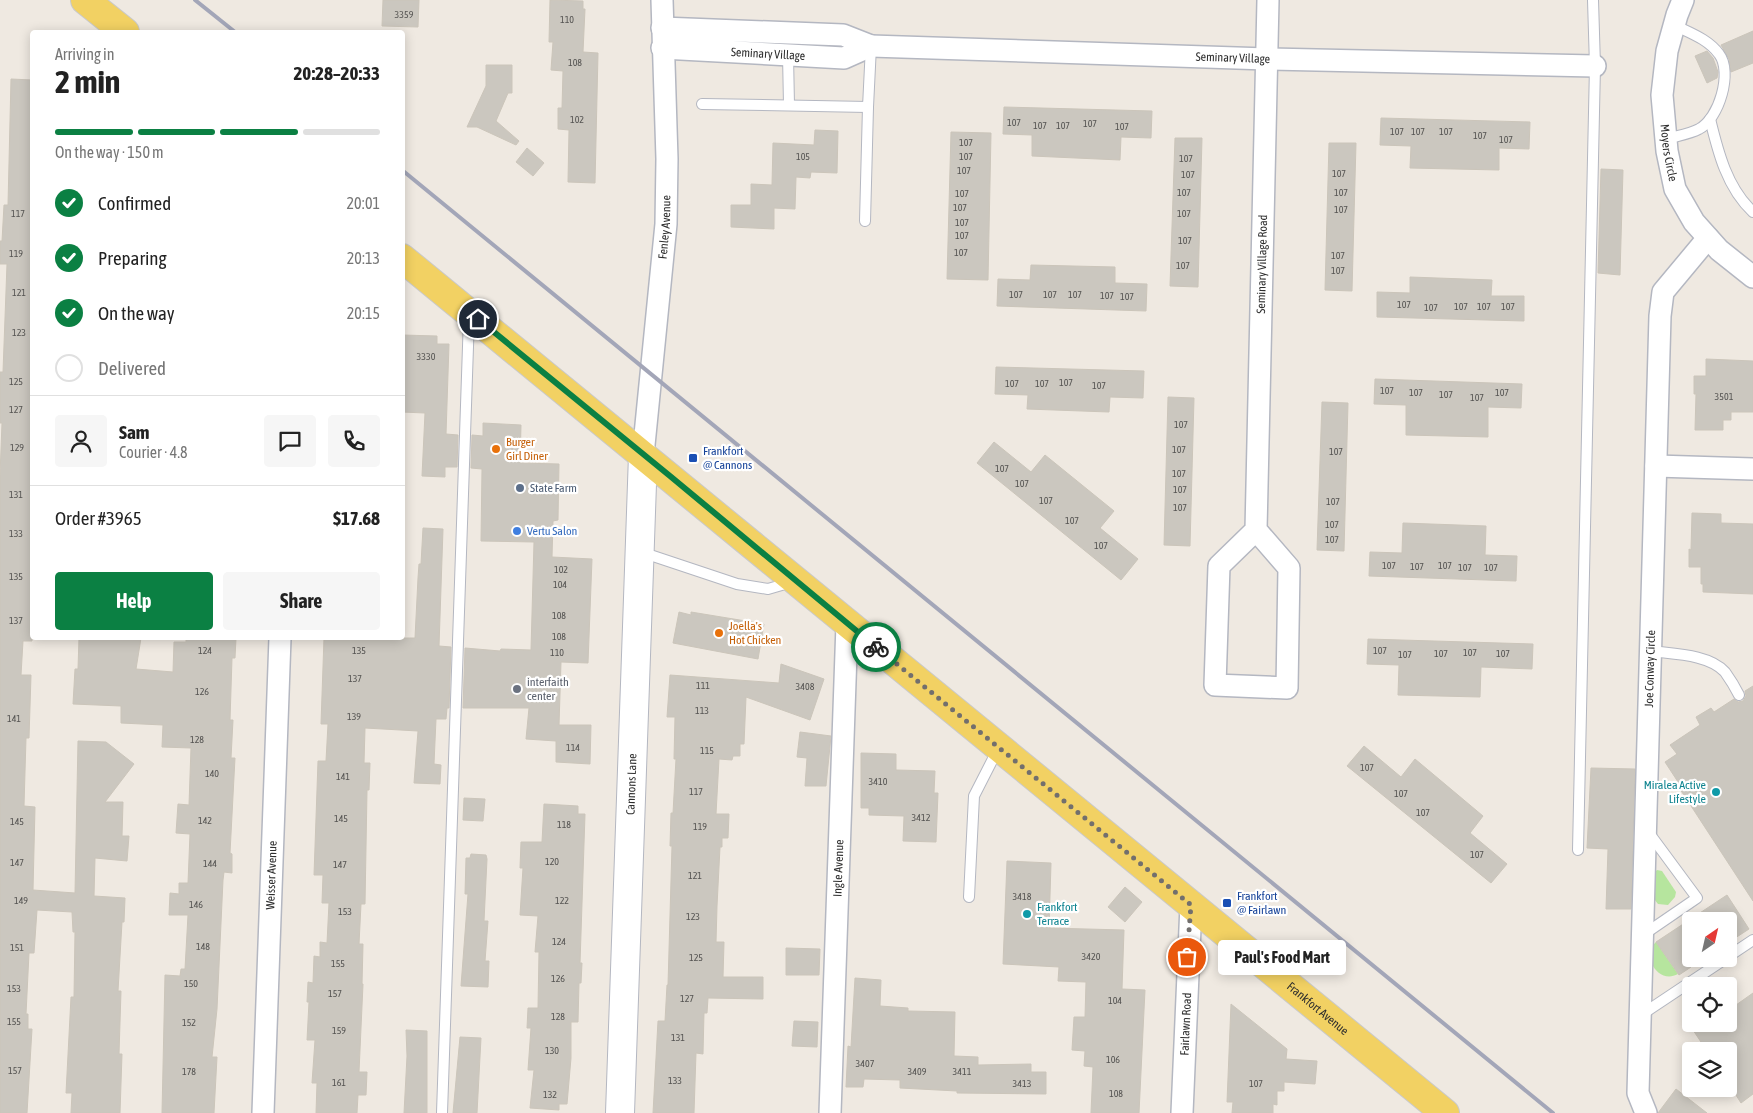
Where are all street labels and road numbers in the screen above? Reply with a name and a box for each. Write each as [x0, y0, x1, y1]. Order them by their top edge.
street label: Seminary Village [730, 45, 806, 63]
street label: Seminary Village [1195, 50, 1270, 66]
street label: Moyers Circle [1658, 123, 1680, 183]
street label: Fenley Avenue [656, 195, 673, 260]
street label: Seminary Village Road [1254, 214, 1270, 314]
street label: Joe Conway Circle [1642, 630, 1658, 708]
street label: Cannons Lane [623, 753, 640, 815]
street label: Ingle Avenue [831, 839, 847, 897]
street label: Weisser Avenue [263, 840, 280, 910]
street label: Frankfort Avenue [1284, 979, 1351, 1038]
street label: Fairlawn Road [1177, 992, 1194, 1056]

